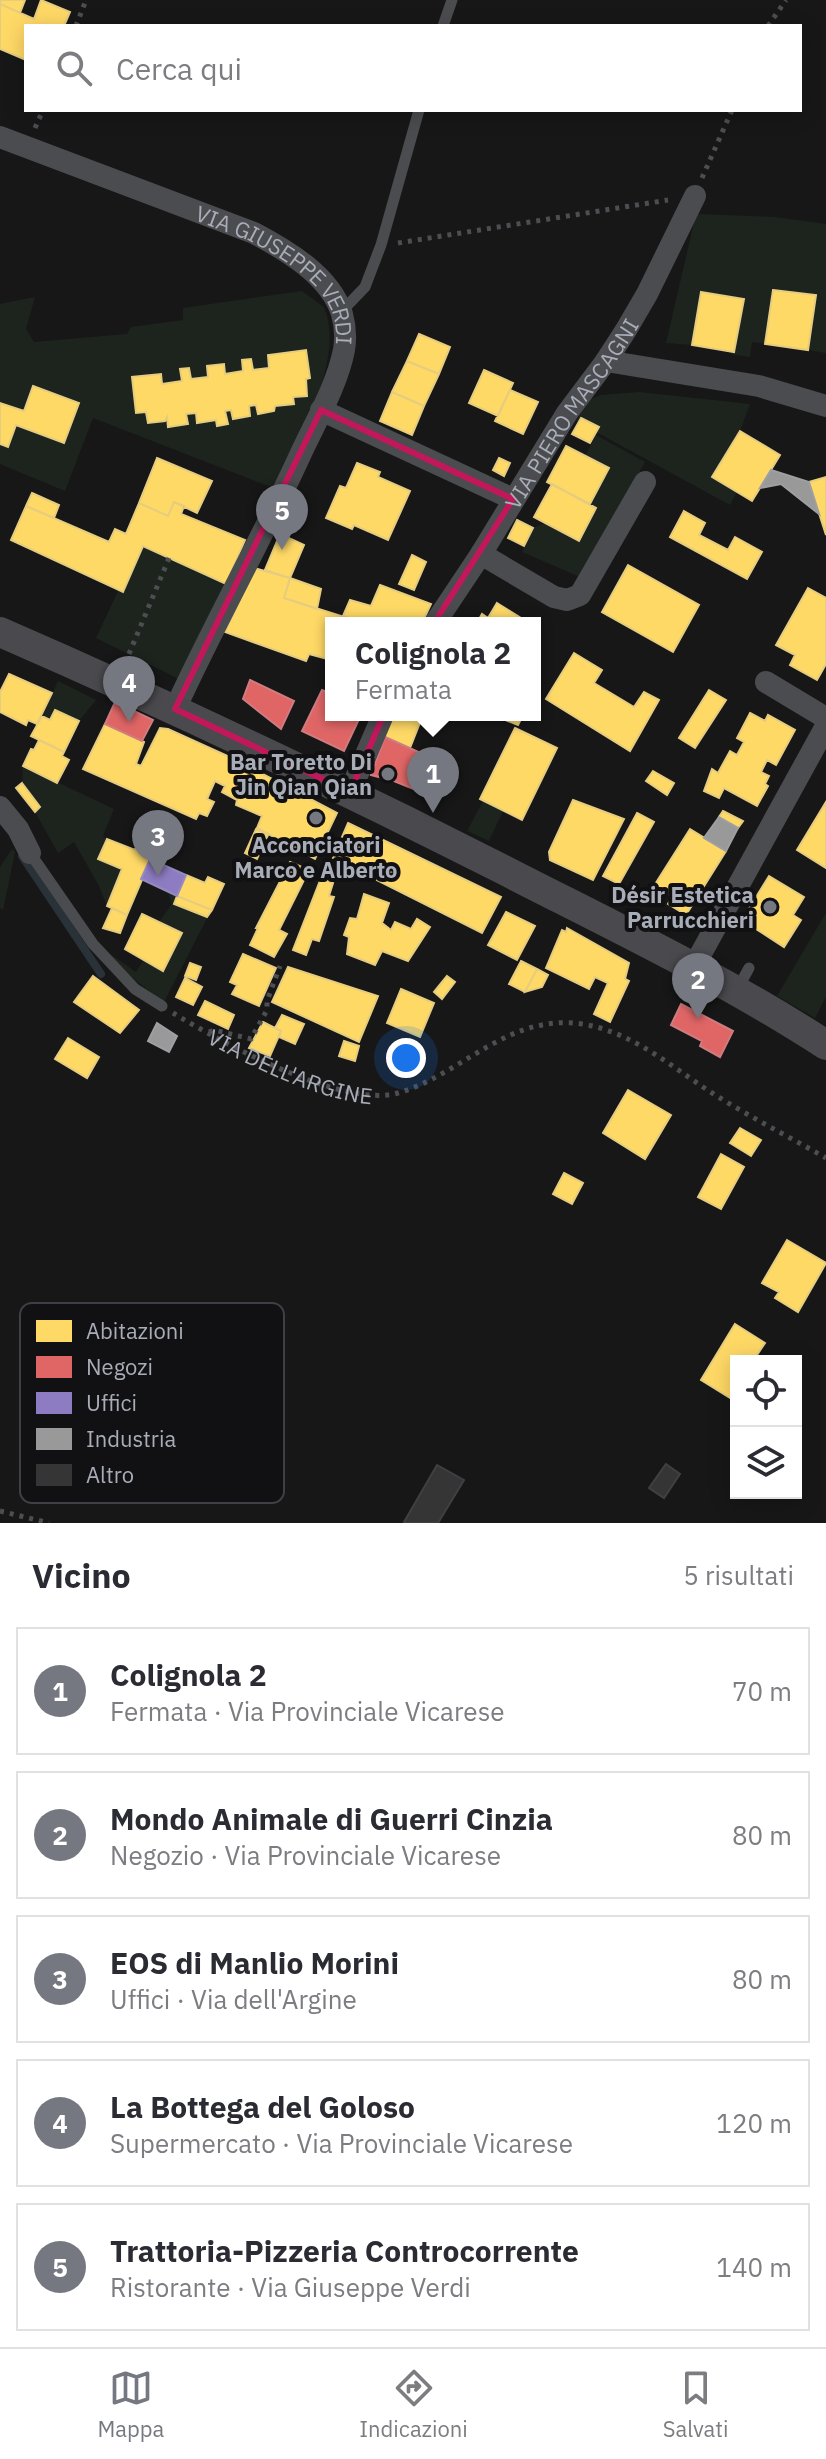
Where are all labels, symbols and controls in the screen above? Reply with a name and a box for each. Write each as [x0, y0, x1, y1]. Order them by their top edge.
search box [24, 24, 802, 112]
icon: search [52, 46, 96, 90]
text: Cerca qui [116, 49, 242, 88]
street label: VIA GIUSEPPE VERDI [192, 198, 360, 346]
street label: VIA PIERO MASCAGNI [498, 313, 644, 514]
pin: 5 [256, 484, 308, 550]
popup [325, 617, 541, 721]
text: Colignola 2 [355, 633, 511, 672]
pin: 4 [103, 656, 155, 722]
text: Fermata [355, 672, 452, 706]
place label: Bar Toretto Di Jin Qian Qian [230, 747, 372, 801]
pin: 1 [407, 747, 459, 813]
marker: Bar Toretto Di Jin Qian Qian [379, 765, 397, 783]
marker: Acconciatori Marco e Alberto [307, 809, 325, 827]
pin: 3 [132, 810, 184, 876]
place label: Acconciatori Marco e Alberto [235, 830, 397, 884]
place label: Désir Estetica Parrucchieri [611, 880, 754, 934]
marker: Désir Estetica Parrucchieri [761, 898, 779, 916]
pin: 2 [672, 953, 724, 1019]
street label: VIA DELL'ARGINE [203, 1022, 374, 1110]
your location [386, 1038, 426, 1078]
legend [20, 1303, 284, 1503]
text: Abitazioni [86, 1316, 184, 1345]
text: Negozi [86, 1352, 153, 1381]
map controls [730, 1355, 802, 1499]
button: locate [730, 1355, 802, 1427]
text: Uffici [86, 1388, 137, 1417]
text: Industria [86, 1424, 176, 1453]
button: layers [730, 1427, 802, 1499]
text: Altro [86, 1460, 134, 1489]
text: Vicino [32, 1553, 131, 1597]
text: 5 risultati [683, 1558, 794, 1592]
text: Colignola 2 [110, 1655, 267, 1694]
text: 1 [52, 1674, 68, 1708]
text: 70 m [732, 1674, 792, 1708]
text: Fermata · Via Provinciale Vicarese [110, 1694, 505, 1728]
text: Mondo Animale di Guerri Cinzia [110, 1799, 553, 1838]
text: 2 [52, 1818, 68, 1852]
text: 80 m [732, 1818, 792, 1852]
text: Negozio · Via Provinciale Vicarese [110, 1838, 501, 1872]
text: EOS di Manlio Morini [110, 1943, 399, 1982]
text: 3 [52, 1962, 68, 1996]
text: 80 m [732, 1962, 792, 1996]
text: Uffici · Via dell'Argine [110, 1982, 357, 2016]
text: La Bottega del Goloso [110, 2087, 415, 2126]
text: 4 [52, 2106, 68, 2140]
text: 120 m [716, 2106, 792, 2140]
text: Supermercato · Via Provinciale Vicarese [110, 2126, 573, 2160]
text: Trattoria-Pizzeria Controcorrente [110, 2231, 579, 2270]
text: 5 [52, 2250, 68, 2284]
text: 140 m [716, 2250, 792, 2284]
text: Ristorante · Via Giuseppe Verdi [110, 2270, 471, 2304]
tab: Mappa [97, 2366, 164, 2443]
tab: Indicazioni [359, 2366, 468, 2443]
tab: Salvati [663, 2366, 729, 2443]

